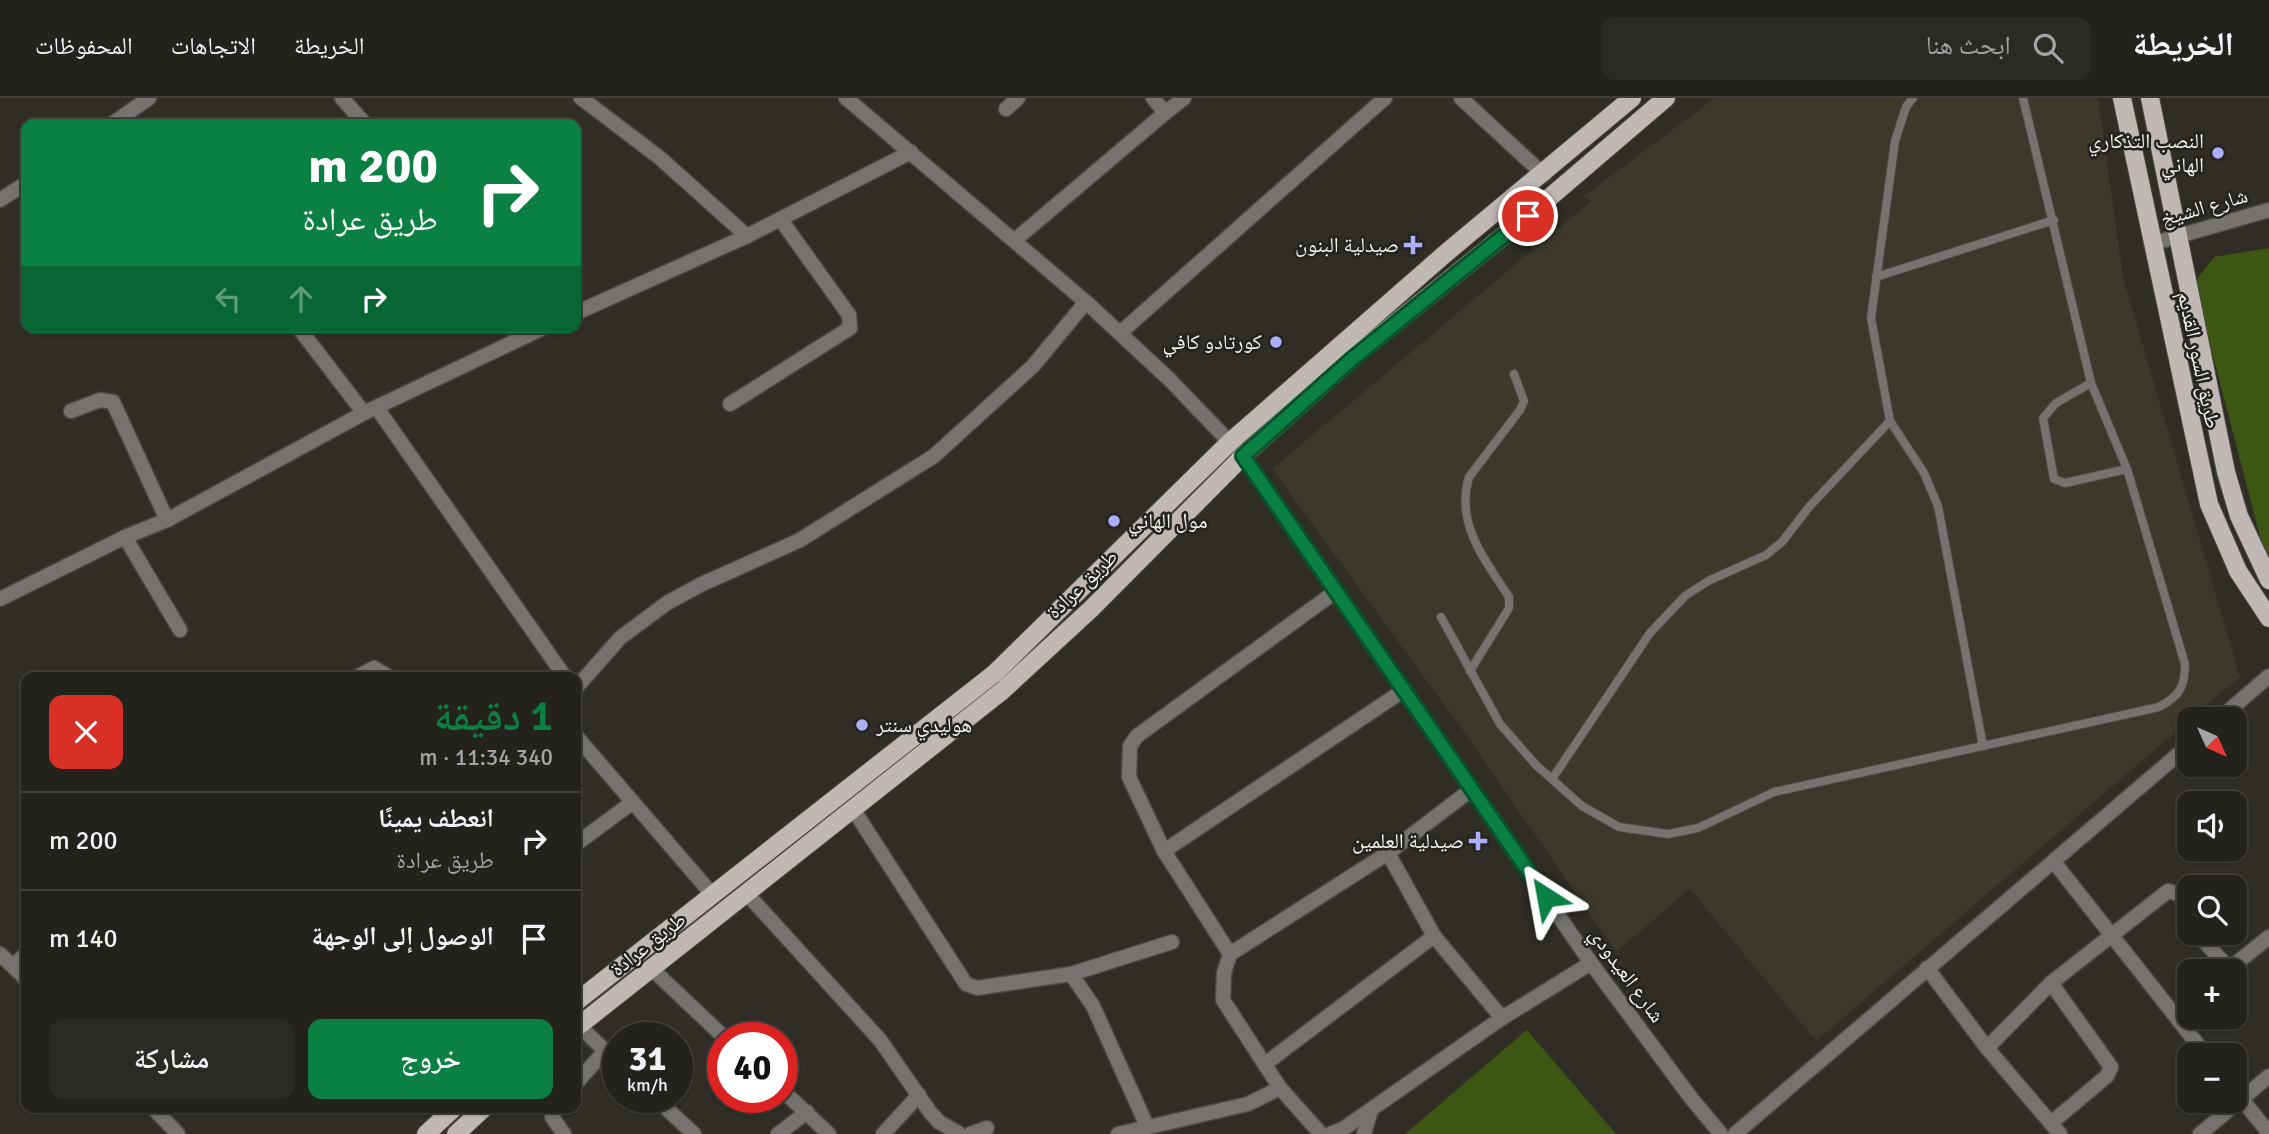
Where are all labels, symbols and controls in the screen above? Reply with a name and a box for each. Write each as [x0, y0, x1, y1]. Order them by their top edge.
search box [1601, 17, 2091, 80]
text: الخريطة [2133, 24, 2234, 65]
icon: search [2029, 29, 2067, 67]
text: ابحث هنا [1926, 30, 2011, 62]
text: المحفوظات [35, 31, 133, 61]
text: الاتجاهات [171, 31, 256, 61]
text: الخريطة [294, 31, 365, 61]
place label: النصب التذكاري الهاني [2088, 128, 2204, 181]
text: 200 m [308, 136, 438, 196]
marker: النصب التذكاري الهاني [2210, 145, 2226, 161]
icon: right [462, 147, 553, 238]
street label: شارع الشيخ [2157, 182, 2251, 232]
pin [1498, 186, 1558, 246]
icon: arrive [1509, 197, 1547, 235]
text: طريق عرادة [302, 200, 438, 239]
place label: صيدلية البنون [1295, 232, 1399, 258]
marker: صيدلية البنون [1405, 237, 1421, 253]
icon: left [209, 280, 247, 318]
icon: ahead [282, 280, 320, 318]
icon: right [355, 280, 393, 318]
street label: طريق السور القديم [2171, 289, 2226, 431]
place label: كورتادو كافي [1162, 329, 1262, 358]
marker: كورتادو كافي [1268, 334, 1284, 350]
place label: مول الهاني [1128, 508, 1208, 537]
marker: مول الهاني [1106, 513, 1122, 529]
street label: طريق عرادة [1041, 544, 1123, 624]
text: 1 دقيقة [434, 691, 553, 742]
button: close [49, 695, 123, 769]
north arrow [2177, 707, 2247, 777]
map controls [2177, 707, 2247, 1113]
place label: هوليدي سنتر [875, 712, 972, 741]
marker: هوليدي سنتر [854, 717, 870, 733]
text: 340 m · 11:34 [419, 743, 553, 772]
button: sound [2177, 791, 2247, 861]
text: انعطف يمينًا [378, 803, 494, 835]
icon: right [515, 822, 553, 860]
text: 200 m [49, 825, 118, 857]
place label: صيدلية العلمين [1352, 828, 1464, 854]
marker: صيدلية العلمين [1470, 833, 1486, 849]
text: طريق عرادة [397, 846, 494, 875]
position arrow [1509, 860, 1583, 934]
button: search [2177, 875, 2247, 945]
street label: طريق عرادة [605, 906, 691, 982]
icon: arrive [515, 920, 553, 958]
text: الوصول إلى الوجهة [312, 921, 494, 953]
street label: شارع العيدودي [1581, 922, 1670, 1030]
text: 140 m [49, 923, 118, 955]
button: + [2177, 959, 2247, 1029]
button: مشاركة [49, 1019, 294, 1099]
button: خروج [308, 1019, 553, 1099]
speed limit sign: 40 [707, 1022, 798, 1113]
text: 31 [629, 1037, 666, 1080]
button: − [2177, 1043, 2247, 1113]
text: km/h [627, 1074, 668, 1096]

